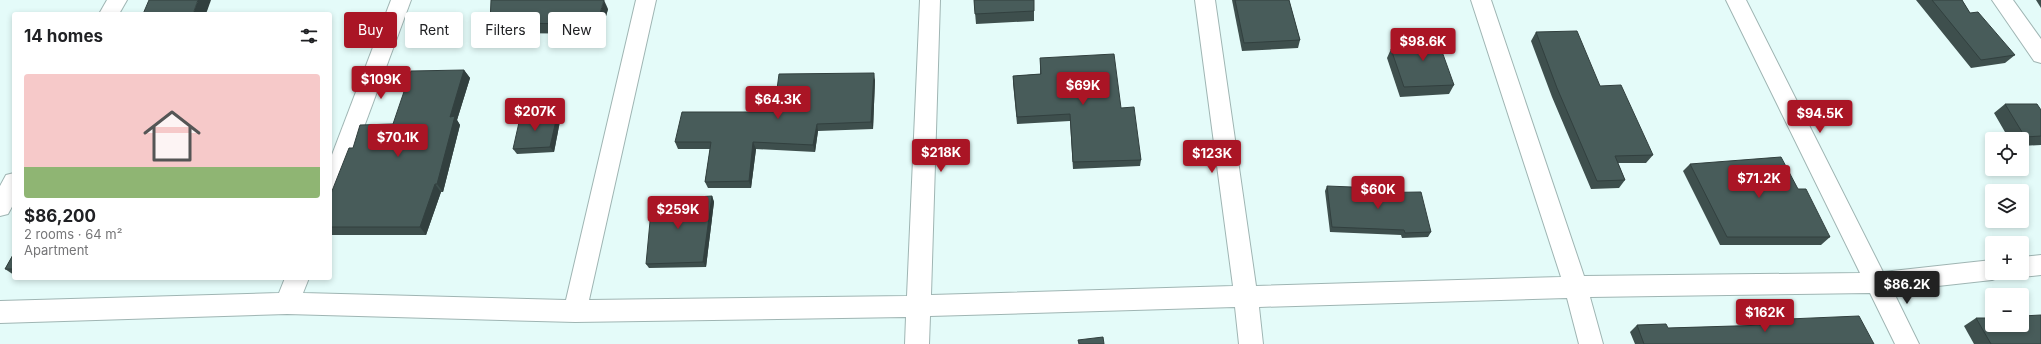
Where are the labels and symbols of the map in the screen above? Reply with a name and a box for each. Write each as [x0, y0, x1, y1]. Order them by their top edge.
pin: $98.6K [1390, 28, 1456, 62]
pin: $109K [353, 66, 409, 100]
pin: $69K [1059, 72, 1107, 106]
pin: $64.3K [745, 86, 811, 120]
pin: $207K [507, 98, 563, 132]
pin: $94.5K [1787, 100, 1853, 134]
pin: $70.1K [365, 124, 431, 158]
pin: $218K [913, 139, 969, 173]
pin: $123K [1184, 140, 1240, 174]
pin: $71.2K [1726, 165, 1792, 199]
pin: $60K [1354, 176, 1402, 210]
pin: $259K [650, 196, 706, 230]
pin: $86.2K [1874, 271, 1940, 305]
pin: $162K [1737, 299, 1793, 333]

